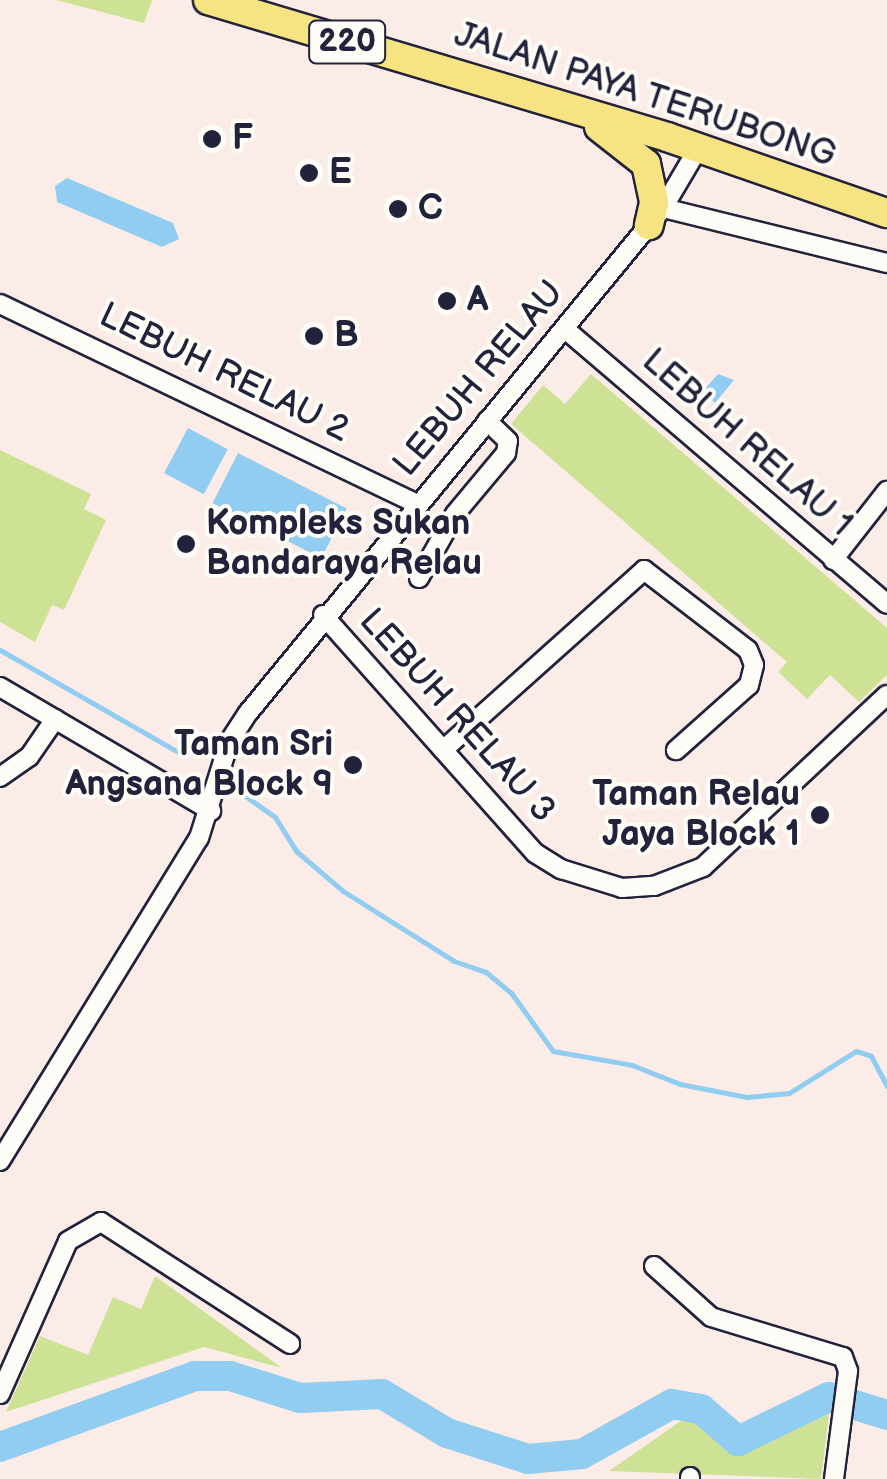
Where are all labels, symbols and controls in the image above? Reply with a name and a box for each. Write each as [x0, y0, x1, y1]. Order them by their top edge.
street label: JALAN PAYA TERUBONG [449, 13, 841, 177]
road number: 220 [307, 15, 387, 69]
place label: F [232, 118, 253, 160]
marker: F [201, 128, 223, 150]
place label: E [329, 152, 352, 194]
marker: E [298, 162, 320, 184]
place label: C [418, 188, 443, 230]
marker: C [387, 198, 409, 220]
street label: LEBUH RELAU [385, 273, 573, 485]
place label: A [467, 280, 488, 322]
marker: A [436, 290, 458, 312]
street label: LEBUH RELAU 2 [92, 294, 356, 452]
place label: B [334, 315, 359, 357]
marker: B [303, 325, 325, 347]
street label: LEBUH RELAU 1 [633, 340, 861, 546]
place label: Kompleks Sukan Bandaraya Relau [206, 503, 482, 585]
marker: Kompleks Sukan Bandaraya Relau [175, 533, 197, 555]
street label: LEBUH RELAU 3 [350, 600, 564, 832]
place label: Taman Sri Angsana Block 9 [66, 724, 333, 806]
marker: Taman Sri Angsana Block 9 [342, 754, 364, 776]
place label: Taman Relau Jaya Block 1 [592, 774, 800, 856]
marker: Taman Relau Jaya Block 1 [809, 804, 831, 826]

